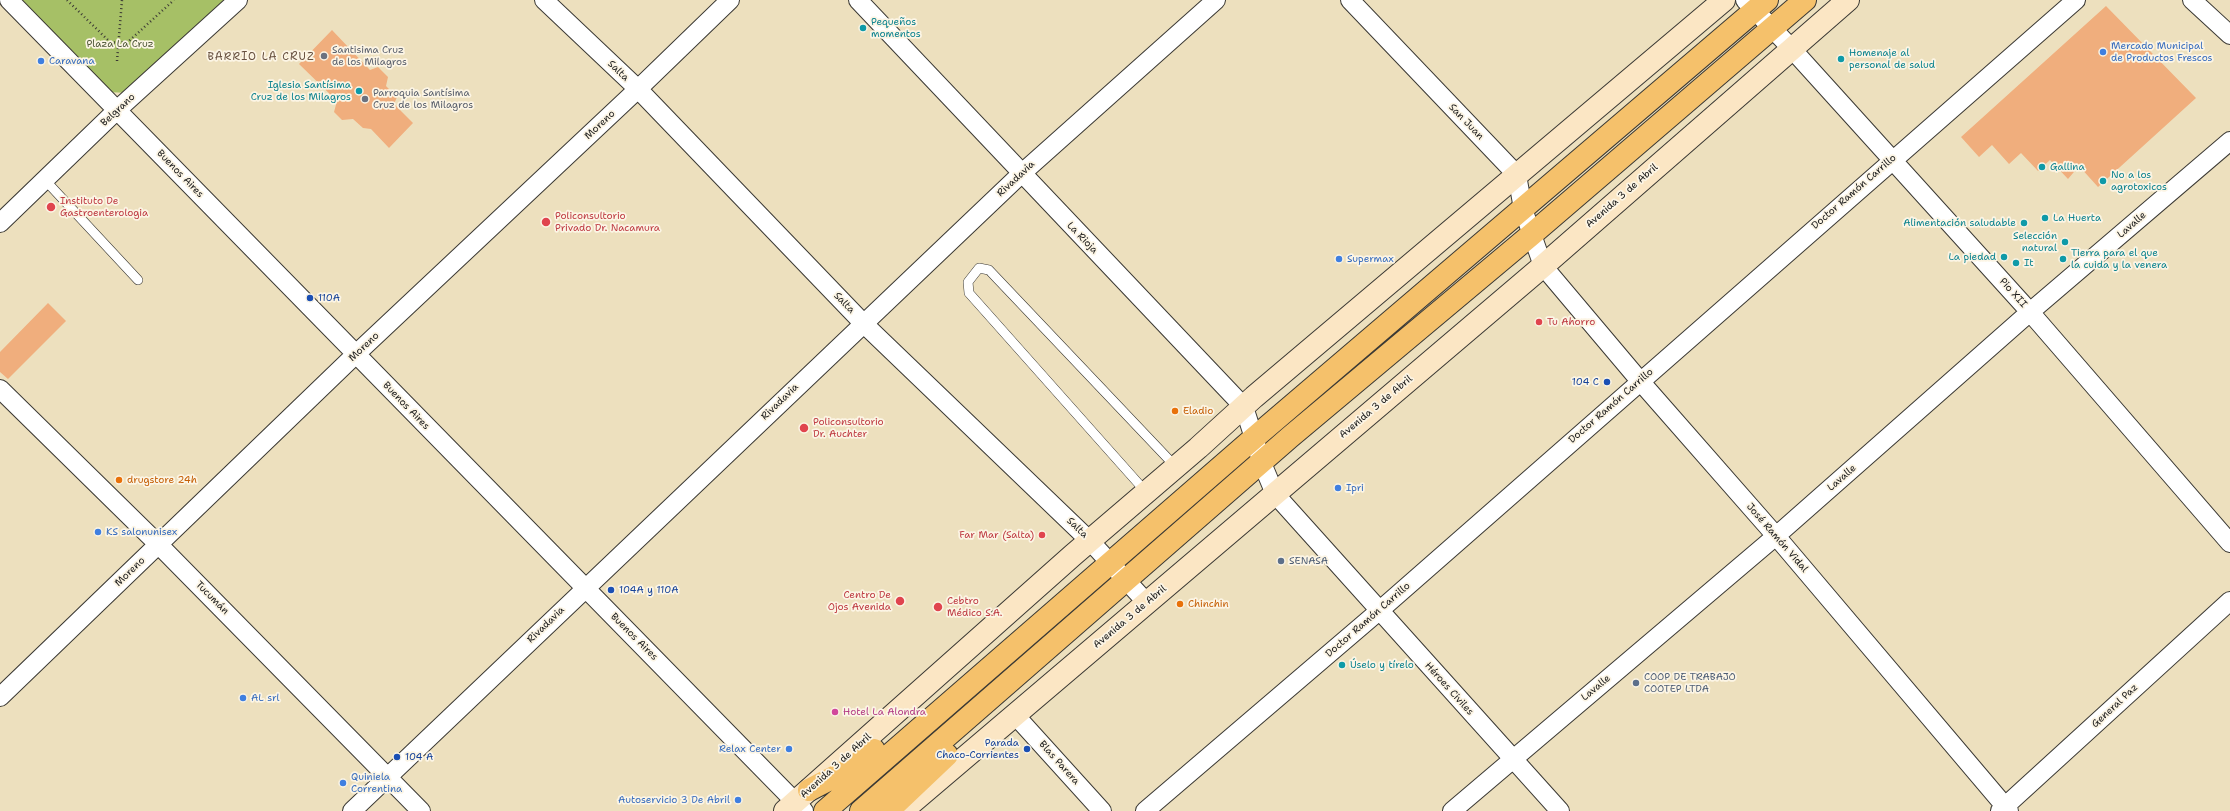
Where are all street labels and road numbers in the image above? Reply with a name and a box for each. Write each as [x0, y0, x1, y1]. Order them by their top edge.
street label: Salta [605, 58, 631, 84]
street label: Belgrano [98, 91, 138, 129]
street label: San Juan [1446, 102, 1486, 142]
street label: Moreno [582, 108, 618, 142]
street label: Buenos Aires [154, 148, 206, 200]
street label: Doctor Ramón Carrillo [1809, 152, 1899, 232]
street label: Rivadavia [995, 158, 1037, 200]
street label: Avenida 3 de Abril [1584, 161, 1660, 231]
street label: Lavalle [2115, 209, 2149, 241]
street label: La Rioja [1064, 220, 1100, 256]
street label: Pio XII [1997, 276, 2029, 310]
street label: Salta [831, 290, 857, 316]
street label: Moreno [346, 330, 382, 364]
street label: Doctor Ramón Carrillo [1566, 366, 1656, 446]
street label: Avenida 3 de Abril [1337, 373, 1415, 441]
street label: Buenos Aires [380, 380, 432, 432]
street label: Rivadavia [759, 381, 801, 423]
street label: Lavalle [1825, 462, 1859, 494]
street label: José Ramón Vidal [1744, 501, 1810, 575]
street label: Salta [1064, 515, 1090, 541]
street label: Moreno [112, 555, 148, 589]
street label: Tucumán [193, 579, 231, 617]
street label: Doctor Ramón Carrillo [1323, 580, 1413, 660]
street label: Avenida 3 de Abril [1091, 583, 1169, 651]
street label: Rivadavia [525, 604, 567, 646]
street label: Buenos Aires [608, 611, 660, 663]
street label: Héroes Civiles [1422, 660, 1476, 718]
street label: Lavalle [1579, 672, 1613, 704]
street label: General Paz [2089, 682, 2141, 730]
street label: Avenida 3 de Abril [798, 731, 874, 801]
street label: Blas Parera [1036, 739, 1082, 787]

